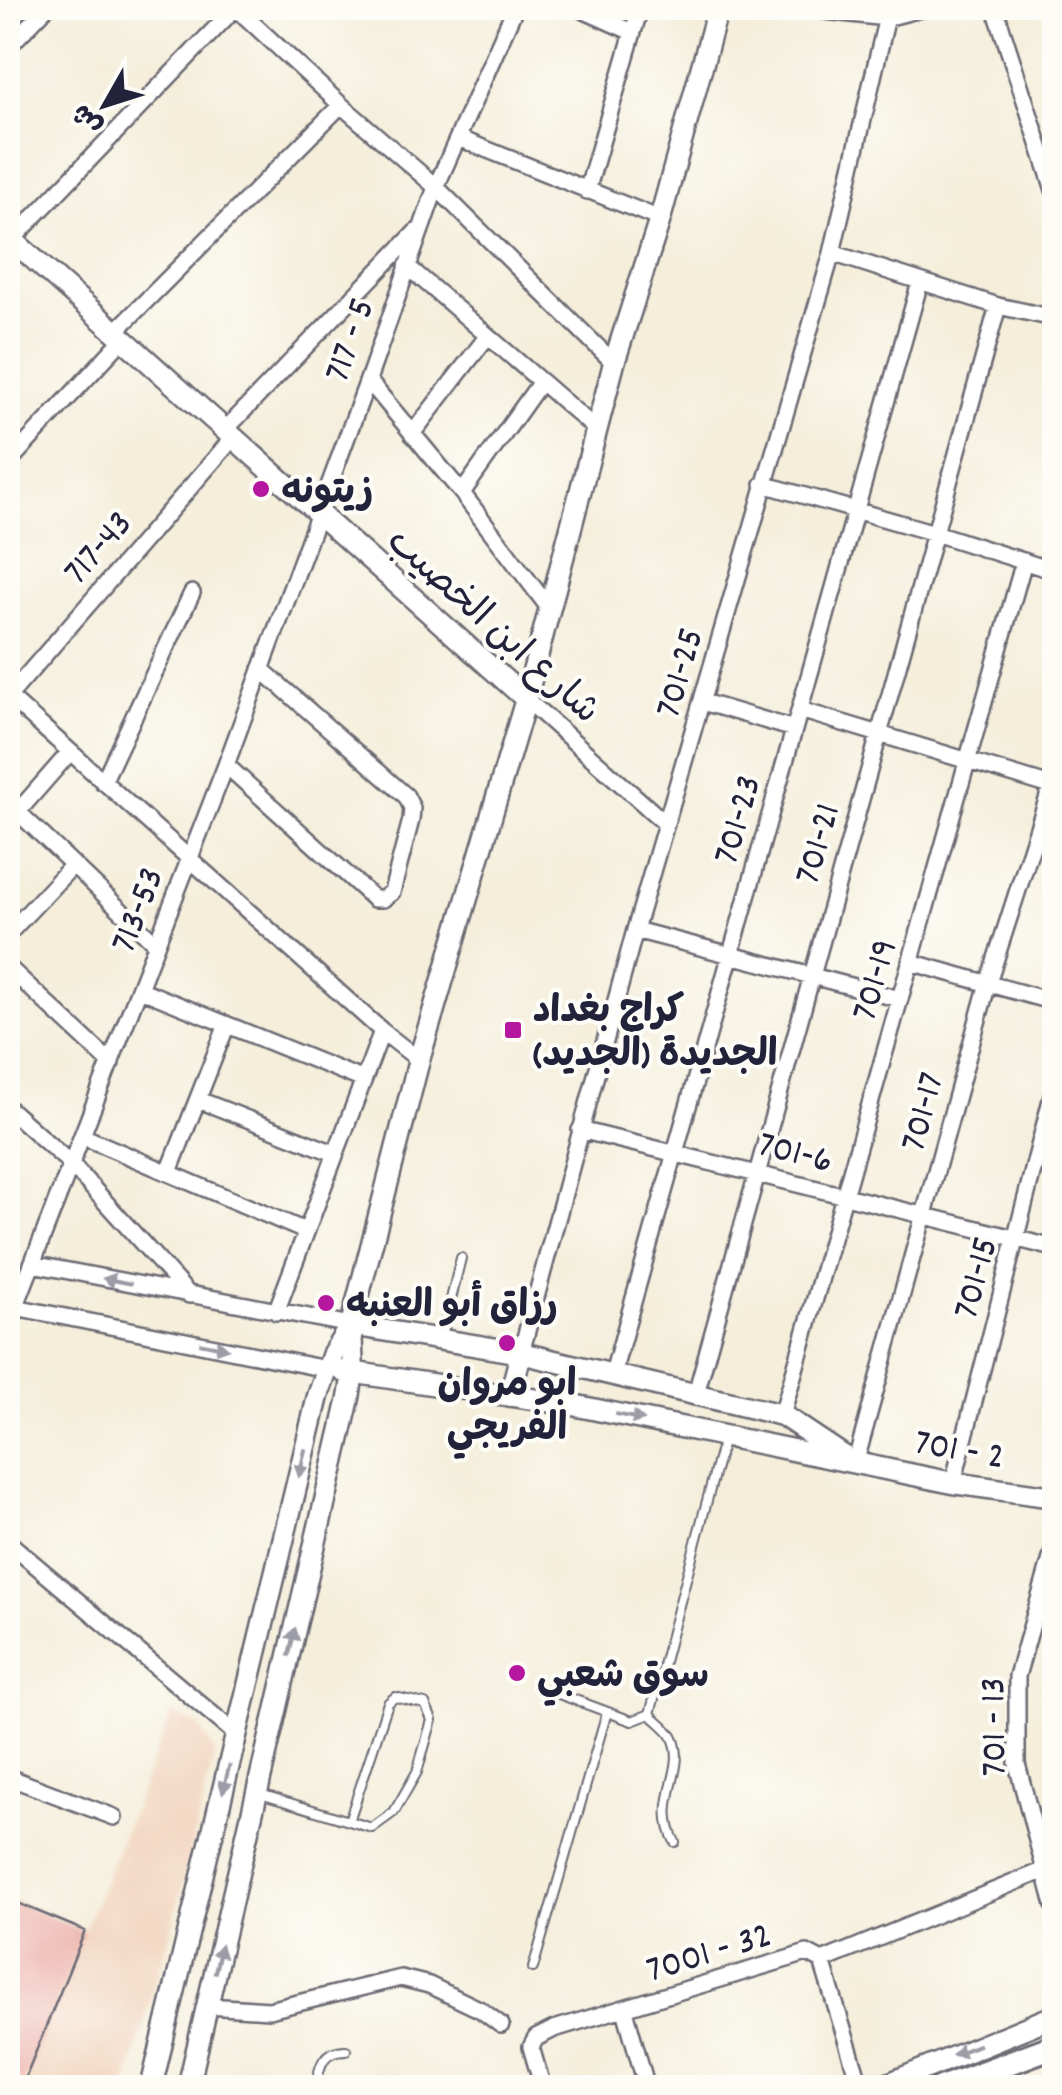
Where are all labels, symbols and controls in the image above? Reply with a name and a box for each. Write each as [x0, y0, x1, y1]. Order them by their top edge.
north arrow [55, 55, 155, 155]
text: ش [64, 93, 115, 142]
street label: 717 - 5 [312, 291, 392, 390]
place label: زيتونه [281, 467, 373, 522]
marker: زيتونه [250, 478, 272, 500]
street label: 717-43 [52, 500, 148, 599]
street label: شارع ابن الخصيب [372, 517, 610, 739]
street label: 701-25 [643, 622, 721, 725]
street label: 701-23 [701, 770, 779, 871]
street label: 701-21 [783, 798, 858, 891]
street label: 713-53 [99, 860, 181, 962]
street label: 701-19 [840, 933, 915, 1028]
place label: كراج بغداد الجديدة (الجديد) [533, 986, 778, 1085]
marker: كراج بغداد الجديدة (الجديد) [502, 1019, 524, 1041]
street label: 701-17 [888, 1067, 962, 1158]
street label: 701-6 [752, 1120, 838, 1191]
street label: 701-15 [941, 1231, 1016, 1325]
one-way arrow [101, 1272, 132, 1288]
place label: رزاق أبو العنبه [346, 1280, 558, 1336]
marker: رزاق أبو العنبه [315, 1292, 337, 1314]
marker: ابو مروان الفريجي [496, 1332, 518, 1354]
one-way arrow [199, 1339, 230, 1355]
place label: ابو مروان الفريجي [437, 1360, 577, 1459]
one-way arrow [615, 1410, 646, 1426]
street label: 701 - 2 [910, 1417, 1008, 1487]
one-way arrow [294, 1448, 309, 1479]
one-way arrow [285, 1626, 300, 1657]
place label: سوق شعبي [537, 1651, 709, 1706]
marker: سوق شعبي [506, 1662, 528, 1684]
street label: 701 - 13 [968, 1677, 1025, 1777]
one-way arrow [218, 1764, 233, 1795]
street label: 7001 - 32 [640, 1910, 779, 2000]
one-way arrow [211, 1943, 226, 1974]
one-way arrow [950, 2043, 980, 2059]

